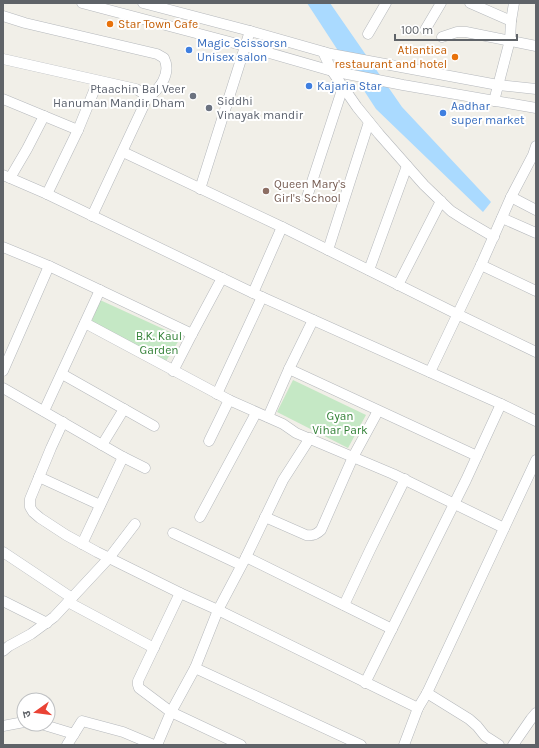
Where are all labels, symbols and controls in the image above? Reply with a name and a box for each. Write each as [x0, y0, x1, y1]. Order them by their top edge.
scale bar [395, 16, 517, 42]
place label: Star Town Cafe [118, 17, 198, 31]
marker: Star Town Cafe [105, 19, 115, 29]
text: 100 m [401, 23, 433, 37]
place label: Magic Scissorsn Unisex salon [197, 36, 287, 64]
place label: Atlantica restaurant and hotel [335, 43, 447, 71]
marker: Magic Scissorsn Unisex salon [184, 45, 194, 55]
marker: Atlantica restaurant and hotel [450, 52, 460, 62]
place label: Kajaria Star [317, 79, 382, 93]
marker: Kajaria Star [304, 81, 314, 91]
place label: Ptaachin Bal Veer Hanuman Mandir Dham [53, 82, 186, 110]
marker: Ptaachin Bal Veer Hanuman Mandir Dham [188, 91, 198, 101]
place label: Siddhi Vinayak mandir [217, 94, 304, 122]
place label: Aadhar super market [451, 99, 525, 127]
marker: Siddhi Vinayak mandir [204, 103, 214, 113]
marker: Aadhar super market [438, 108, 448, 118]
place label: Queen Mary's Girl's School [274, 177, 346, 205]
marker: Queen Mary's Girl's School [261, 186, 271, 196]
park label: B.K. Kaul Garden [136, 329, 182, 357]
park label: Gyan Vihar Park [312, 409, 368, 437]
north arrow [16, 692, 56, 732]
text: उ [20, 709, 34, 719]

